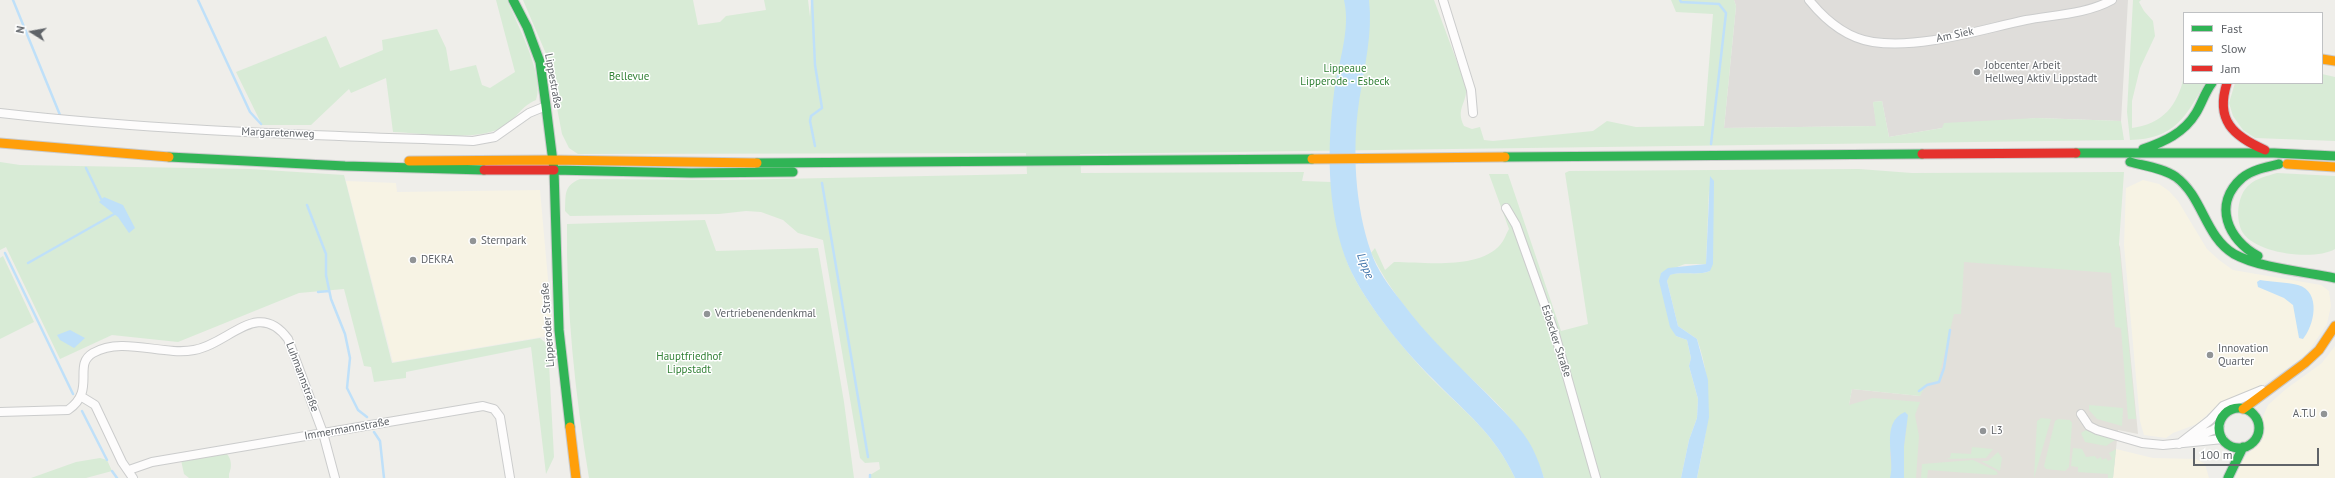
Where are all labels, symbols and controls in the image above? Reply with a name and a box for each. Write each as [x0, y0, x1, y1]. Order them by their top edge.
north arrow [12, 12, 52, 52]
legend [2183, 12, 2323, 84]
text: Fast [2221, 21, 2242, 36]
text: N [13, 25, 28, 35]
street label: Am Siek [1935, 25, 1975, 45]
text: Slow [2221, 41, 2246, 56]
street label: Lippestraße [542, 52, 564, 110]
place label: Jobcenter Arbeit Hellweg Aktiv Lippstadt [1985, 59, 2097, 85]
text: Jam [2221, 61, 2240, 76]
park label: Lippeaue Lipperode - Esbeck [1300, 62, 1390, 88]
marker: Jobcenter Arbeit Hellweg Aktiv Lippstadt [1972, 67, 1982, 77]
park label: Bellevue [609, 70, 649, 84]
street label: Margaretenweg [241, 125, 315, 141]
place label: Sternpark [481, 234, 526, 248]
marker: Sternpark [468, 236, 478, 246]
water label: Lippe [1353, 251, 1377, 281]
place label: DEKRA [421, 253, 453, 267]
marker: DEKRA [408, 255, 418, 265]
street label: Lipperoder Straße [538, 282, 558, 368]
street label: Esbecker Straße [1538, 303, 1574, 379]
place label: Vertriebenendenkmal [715, 307, 816, 321]
marker: Vertriebenendenkmal [702, 309, 712, 319]
street label: Luhmannstraße [283, 340, 321, 414]
place label: Innovation Quarter [2218, 342, 2268, 368]
park label: Hauptfriedhof Lippstadt [656, 350, 722, 376]
marker: Innovation Quarter [2205, 350, 2215, 360]
place label: A.T.U [2293, 407, 2316, 421]
marker: A.T.U [2319, 409, 2329, 419]
street label: Immermannstraße [303, 415, 391, 443]
place label: L3 [1991, 424, 2003, 438]
marker: L3 [1978, 426, 1988, 436]
scale bar [2195, 440, 2321, 466]
text: 100 m [2200, 447, 2233, 462]

